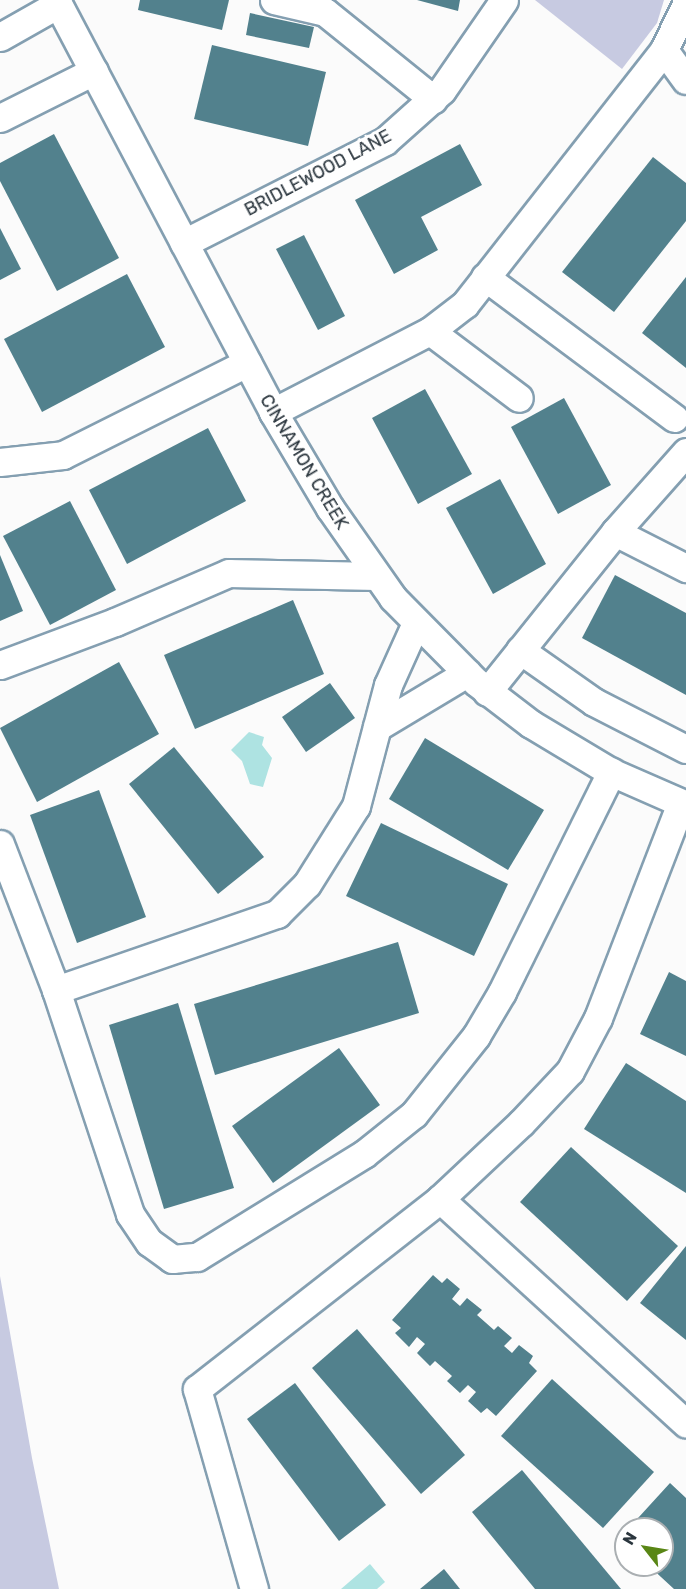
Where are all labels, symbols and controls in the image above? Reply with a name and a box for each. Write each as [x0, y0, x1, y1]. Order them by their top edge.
street label: BRIDLEWOOD LANE [241, 125, 395, 221]
street label: CINNAMON CREEK [255, 391, 353, 533]
north arrow [614, 1517, 674, 1577]
text: N [619, 1529, 641, 1548]

